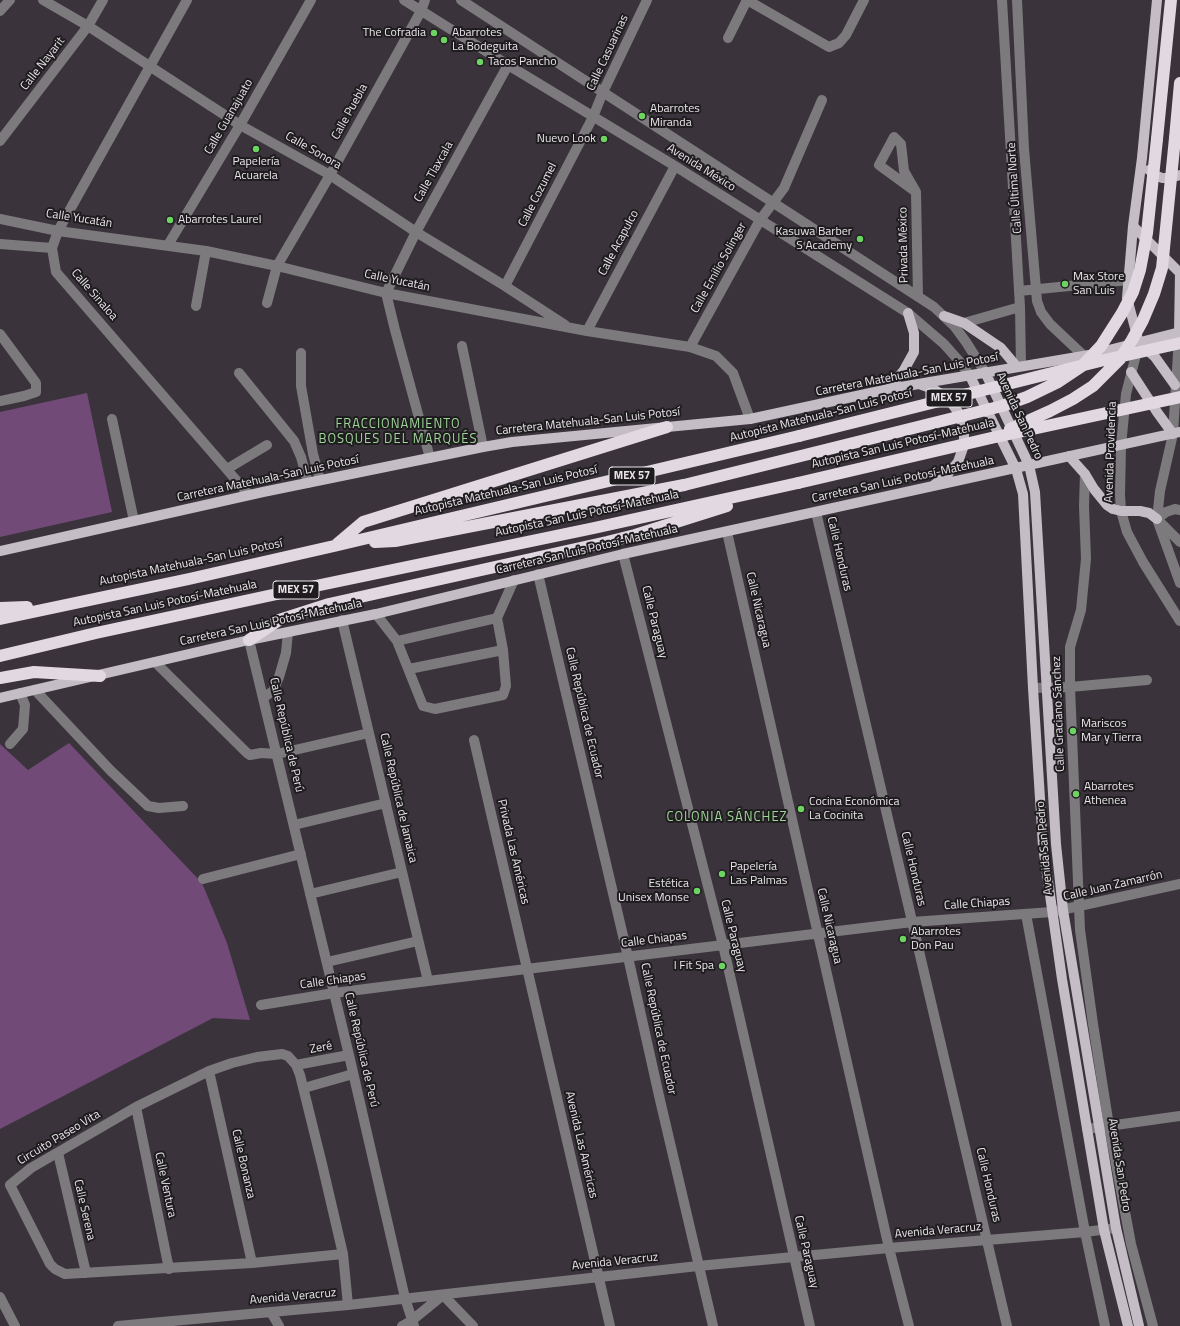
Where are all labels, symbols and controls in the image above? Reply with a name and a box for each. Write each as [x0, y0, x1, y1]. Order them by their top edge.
street label: Calle Casuarinas [584, 13, 632, 93]
place label: The Cofradia [363, 26, 426, 40]
place label: Abarrotes La Bodeguita [452, 26, 518, 54]
marker: The Cofradia [429, 28, 439, 38]
street label: Calle Nayarit [18, 35, 68, 93]
marker: Abarrotes La Bodeguita [439, 35, 449, 45]
place label: Tacos Pancho [488, 55, 556, 69]
marker: Tacos Pancho [475, 57, 485, 67]
street label: Calle Guanajuato [202, 77, 256, 157]
street label: Calle Puebla [329, 82, 371, 142]
place label: Abarrotes Miranda [650, 102, 700, 130]
marker: Abarrotes Miranda [637, 111, 647, 121]
street label: Calle Sonora [282, 129, 344, 173]
place label: Nuevo Look [537, 132, 596, 146]
marker: Nuevo Look [599, 134, 609, 144]
street label: Calle Tlaxcala [411, 139, 457, 205]
street label: Avenida México [664, 141, 738, 195]
street label: Calle Última Norte [1005, 142, 1025, 234]
marker: Papelería Acuarela [251, 144, 261, 154]
place label: Papelería Acuarela [232, 155, 280, 183]
street label: Calle Cozumel [516, 160, 560, 230]
street label: Calle Yucatán [45, 207, 113, 231]
street label: Privada México [896, 207, 912, 283]
street label: Calle Acapulco [596, 208, 642, 278]
place label: Abarrotes Laurel [178, 213, 261, 227]
marker: Abarrotes Laurel [165, 215, 175, 225]
street label: Calle Emilio Solinger [688, 220, 750, 316]
place label: Kasuwa Barber S Academy [775, 225, 852, 253]
marker: Kasuwa Barber S Academy [855, 234, 865, 244]
street label: Calle Sinaloa [68, 266, 120, 324]
street label: Calle Yucatán [363, 267, 431, 295]
place label: Max Store San Luis [1073, 270, 1124, 298]
marker: Max Store San Luis [1060, 279, 1070, 289]
street label: Carretera Matehuala-San Luis Potosí [815, 350, 999, 400]
street label: Avenida San Pedro [993, 370, 1045, 462]
street label: Autopista Matehuala-San Luis Potosí [729, 386, 913, 446]
road number: MEX 57 [926, 389, 972, 407]
street label: Avenida Providencia [1102, 401, 1120, 503]
street label: Carretera Matehuala-San Luis Potosí [495, 405, 681, 439]
street label: Autopista San Luis Potosí-Matehuala [810, 416, 996, 472]
district label: FRACCIONAMIENTO BOSQUES DEL MARQUÉS [318, 417, 478, 448]
street label: Carretera Matehuala-San Luis Potosí [176, 453, 360, 505]
street label: Carretera San Luis Potosí-Matehuala [811, 454, 995, 506]
street label: Autopista Matehuala-San Luis Potosí [413, 463, 599, 519]
road number: MEX 57 [609, 467, 655, 485]
street label: Autopista San Luis Potosí-Matehuala [494, 487, 680, 541]
street label: Calle Honduras [823, 515, 855, 593]
street label: Carretera San Luis Potosí-Matehuala [495, 522, 679, 578]
street label: Autopista Matehuala-San Luis Potosí [98, 537, 284, 589]
street label: Calle Nicaragua [742, 571, 774, 649]
street label: Autopista San Luis Potosí-Matehuala [72, 577, 258, 631]
road number: MEX 57 [273, 581, 319, 599]
street label: Calle Paraguay [638, 584, 670, 660]
street label: Carretera San Luis Potosí-Matehuala [179, 597, 363, 649]
street label: Calle República de Ecuador [562, 646, 606, 780]
street label: Calle Graciano Sánchez [1050, 656, 1068, 772]
street label: Calle República de Perú [266, 676, 306, 794]
place label: Mariscos Mar y Tierra [1081, 717, 1142, 745]
marker: Mariscos Mar y Tierra [1068, 726, 1078, 736]
street label: Calle República de Jamaica [376, 732, 420, 864]
place label: Abarrotes Athenea [1084, 780, 1134, 808]
marker: Abarrotes Athenea [1071, 789, 1081, 799]
place label: Cocina Económica La Cocinita [809, 795, 899, 823]
street label: Privada Las Américas [494, 798, 532, 906]
street label: Avenida San Pedro [1034, 800, 1056, 896]
marker: Cocina Económica La Cocinita [796, 804, 806, 814]
district label: COLONIA SÁNCHEZ [666, 810, 788, 826]
street label: Calle Honduras [897, 830, 929, 908]
place label: Papelería Las Palmas [730, 860, 787, 888]
street label: Calle Juan Zamarrón [1062, 868, 1164, 904]
marker: Papelería Las Palmas [717, 869, 727, 879]
place label: Estética Unisex Monse [618, 877, 689, 905]
marker: Estética Unisex Monse [692, 886, 702, 896]
street label: Calle Nicaragua [813, 887, 845, 965]
street label: Calle Chiapas [943, 895, 1011, 913]
street label: Calle Paraguay [717, 898, 749, 974]
place label: Abarrotes Don Pau [911, 925, 961, 953]
street label: Calle Chiapas [620, 929, 688, 951]
marker: Abarrotes Don Pau [898, 934, 908, 944]
place label: I Fit Spa [674, 959, 714, 973]
marker: I Fit Spa [717, 961, 727, 971]
street label: Calle República de Ecuador [637, 962, 679, 1096]
street label: Calle Chiapas [299, 969, 367, 993]
street label: Calle República de Perú [341, 991, 381, 1109]
street label: Zeré [309, 1039, 333, 1057]
street label: Avenida Las Américas [562, 1090, 600, 1200]
street label: Circuito Paseo Vita [15, 1108, 103, 1168]
street label: Avenida San Pedro [1105, 1117, 1133, 1213]
street label: Calle Bonanza [228, 1128, 258, 1200]
street label: Calle Honduras [972, 1146, 1004, 1224]
street label: Calle Ventura [151, 1151, 179, 1219]
street label: Calle Serena [70, 1178, 98, 1242]
street label: Calle Paraguay [791, 1214, 821, 1290]
street label: Avenida Veracruz [894, 1220, 982, 1242]
street label: Avenida Veracruz [571, 1250, 659, 1274]
street label: Avenida Veracruz [249, 1286, 337, 1308]

